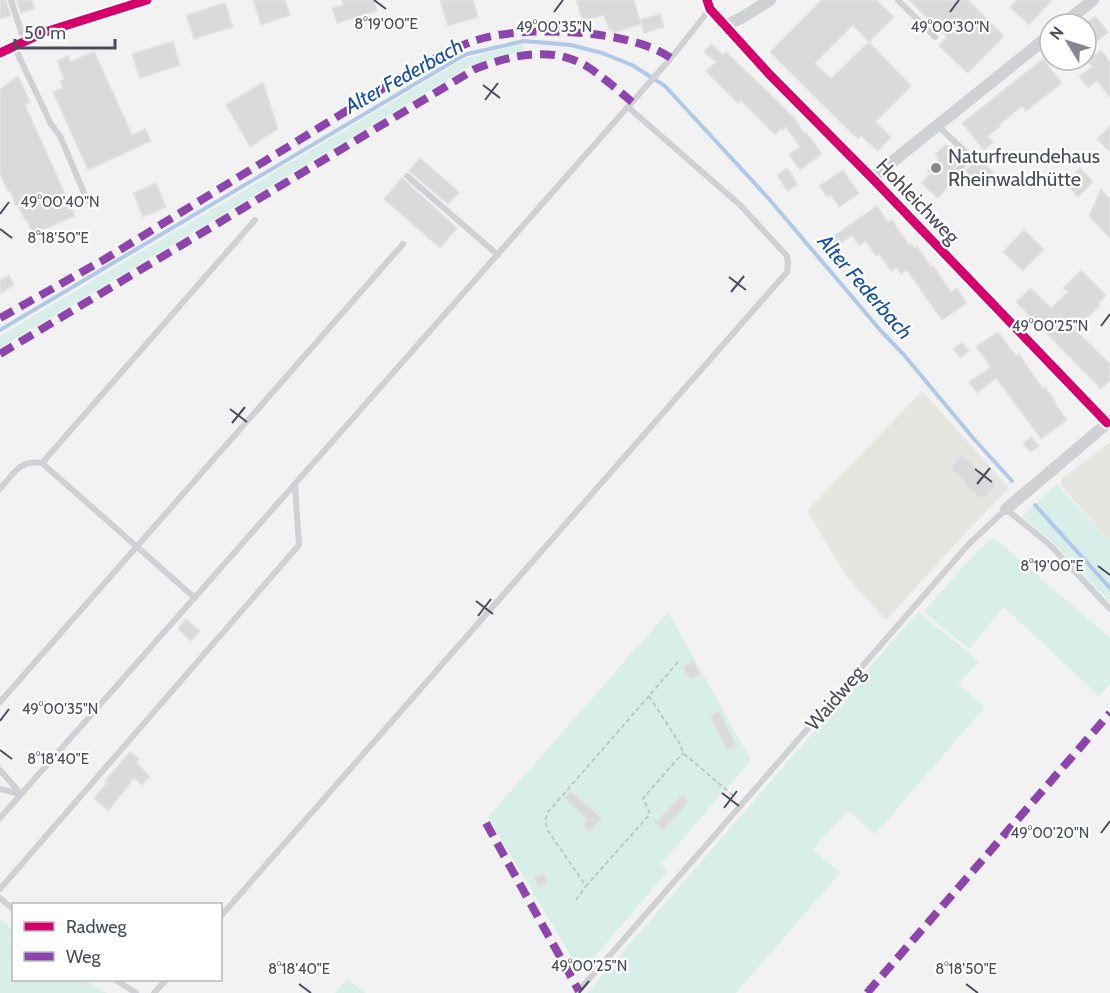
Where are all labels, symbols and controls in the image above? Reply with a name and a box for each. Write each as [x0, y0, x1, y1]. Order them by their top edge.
scale bar [15, 12, 116, 50]
north arrow [1038, 12, 1098, 72]
text: 8°19'00"E [354, 15, 418, 33]
text: 49°00'35"N [516, 18, 592, 36]
text: 49°00'30"N [910, 18, 990, 36]
text: 50 m [24, 22, 66, 44]
text: N [1046, 23, 1068, 43]
water label: Alter Federbach [339, 33, 467, 119]
place label: Naturfreundehaus Rheinwaldhütte [948, 144, 1100, 191]
street label: Hohleichweg [871, 153, 965, 249]
marker: Naturfreundehaus Rheinwaldhütte [929, 161, 943, 175]
text: 49°00'40"N [20, 193, 100, 211]
water label: Alter Federbach [812, 228, 918, 344]
text: 8°18'50"E [27, 229, 89, 247]
text: 49°00'25"N [1012, 317, 1088, 335]
text: 8°19'00"E [1020, 557, 1084, 575]
street label: Waidweg [800, 660, 870, 735]
text: 49°00'35"N [22, 700, 98, 718]
text: 8°18'40"E [27, 750, 89, 768]
text: 49°00'20"N [1011, 824, 1089, 842]
legend [12, 903, 222, 981]
text: Radweg [66, 916, 128, 938]
text: Weg [66, 946, 102, 968]
text: 49°00'25"N [551, 957, 627, 975]
text: 8°18'40"E [268, 960, 330, 978]
text: 8°18'50"E [935, 960, 997, 978]

